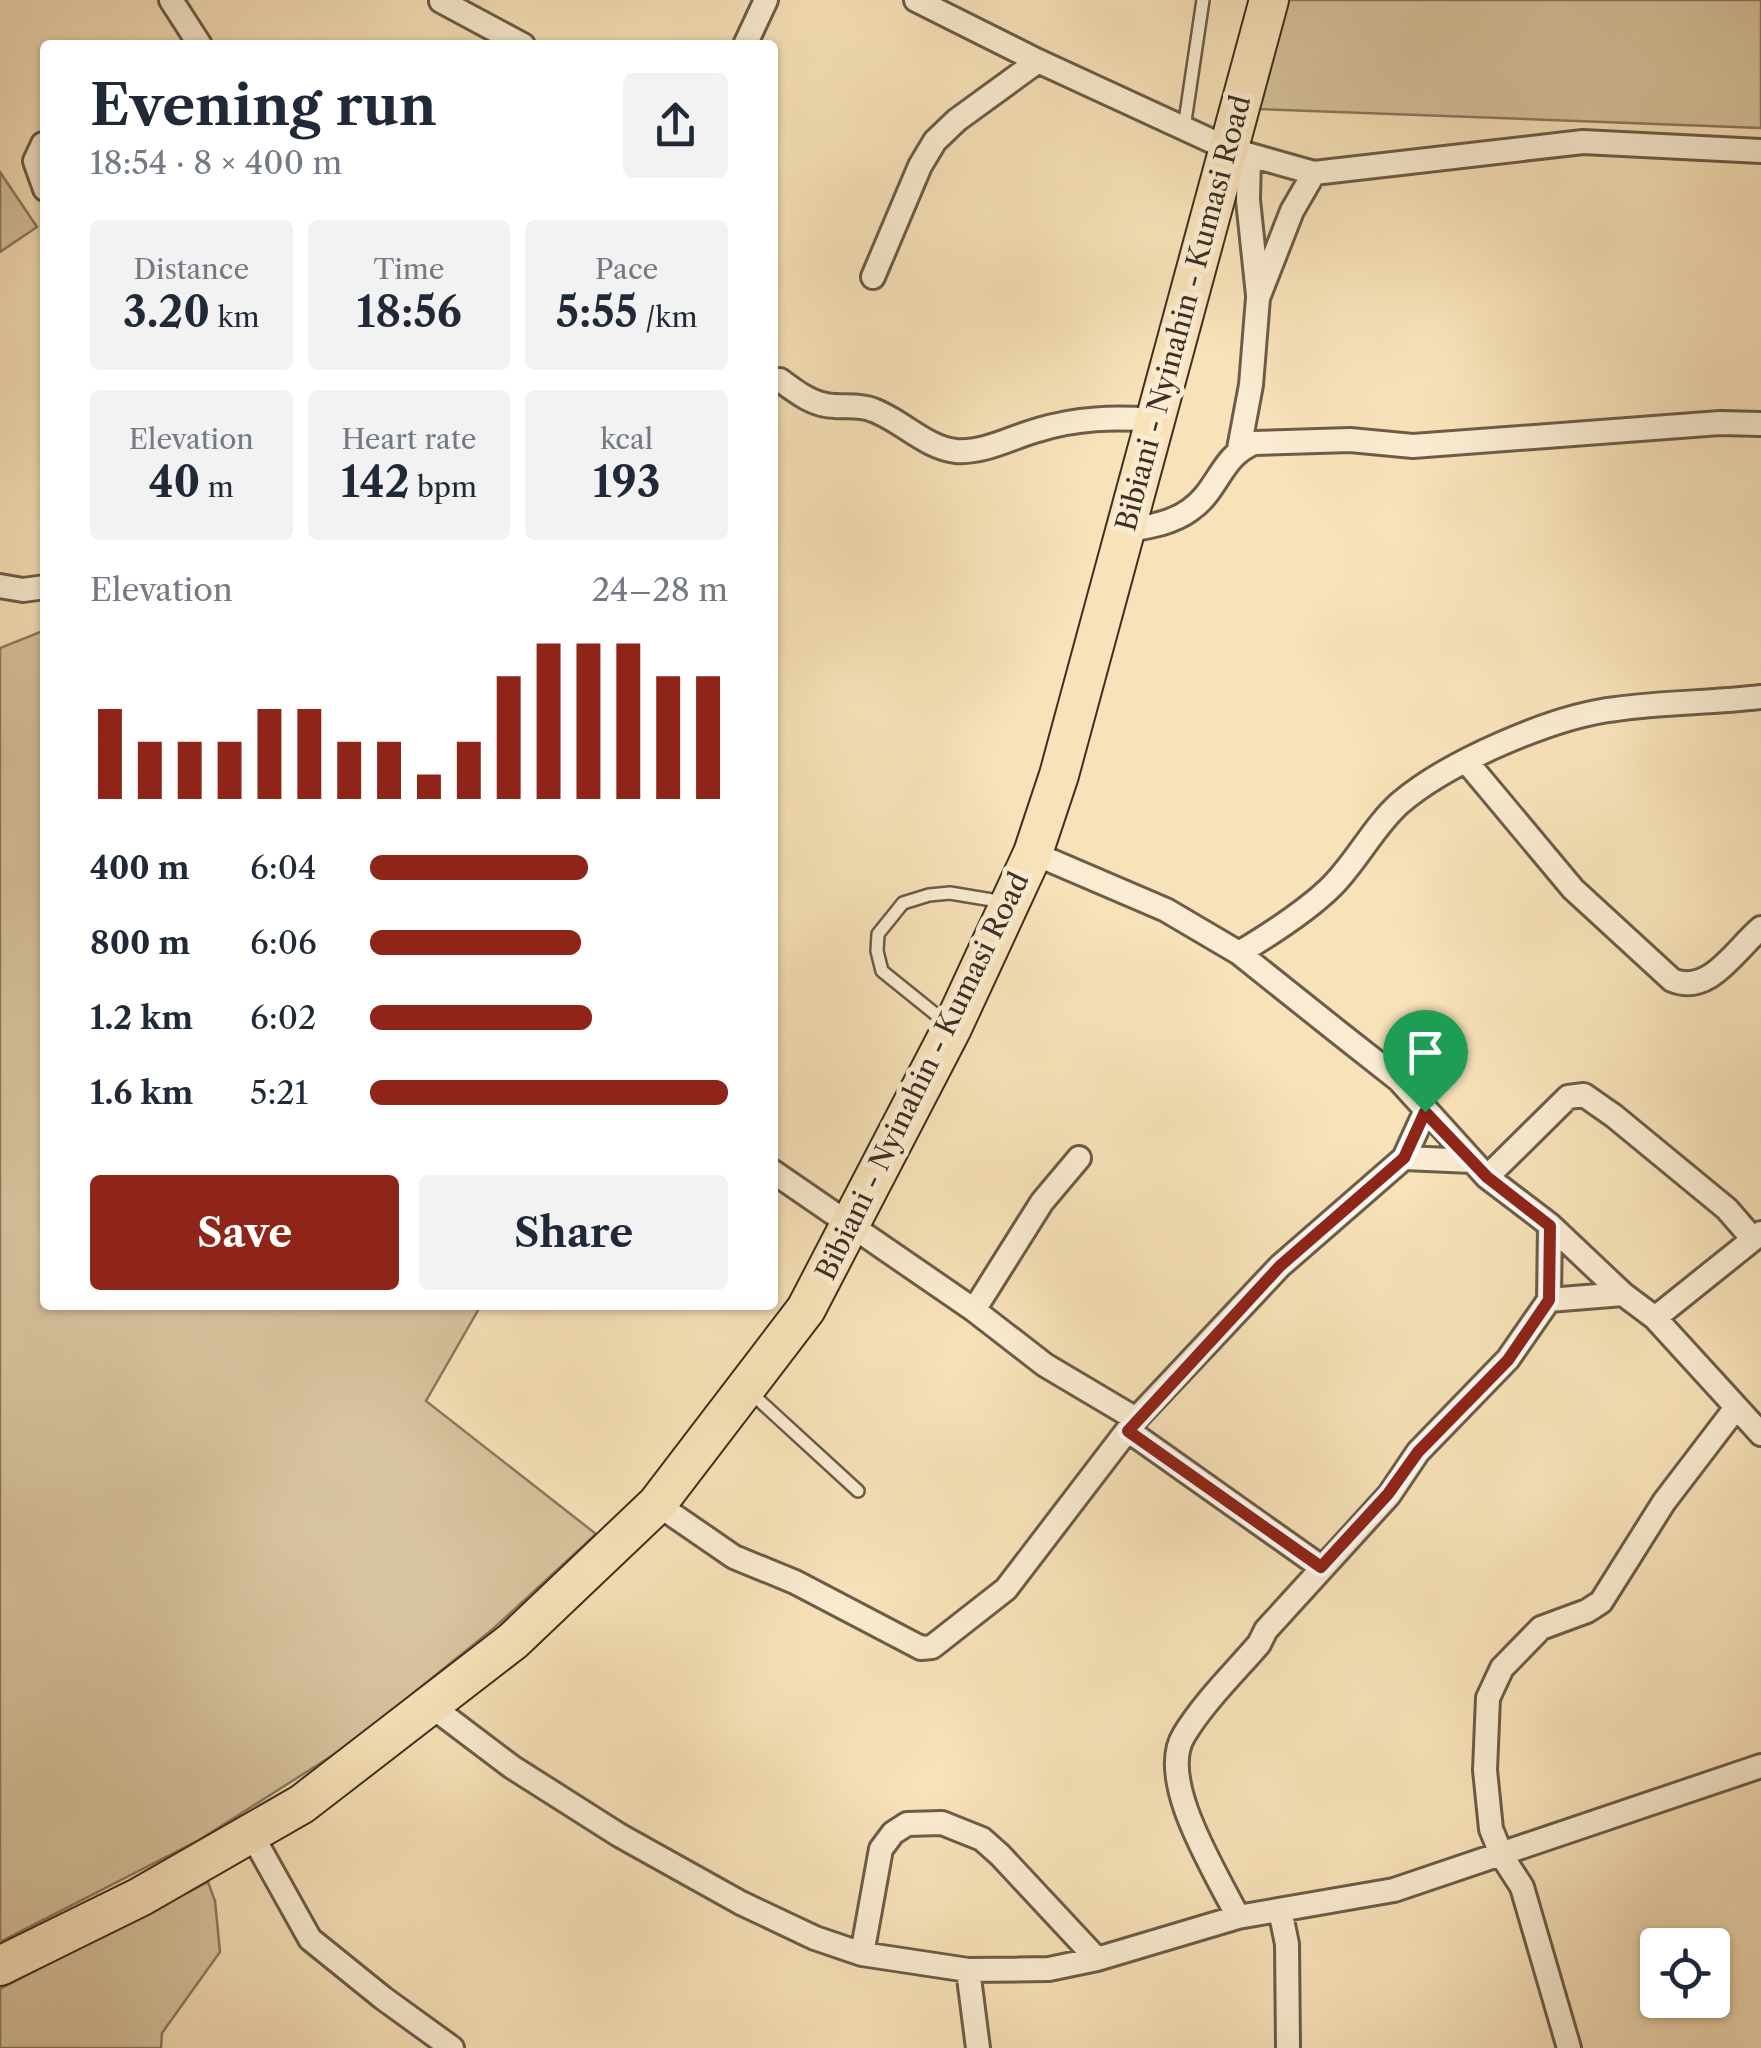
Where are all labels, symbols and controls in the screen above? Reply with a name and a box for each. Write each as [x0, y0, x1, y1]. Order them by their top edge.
text: Evening run [90, 72, 437, 139]
button: share [623, 73, 728, 178]
street label: Bibiani - Nyinahin - Kumasi Road [1108, 92, 1258, 534]
text: 18:54 · 8 × 400 m [90, 143, 342, 182]
text: Distance [133, 252, 249, 286]
text: Time [374, 252, 444, 286]
text: Pace [595, 252, 658, 286]
text: 3.20 [123, 286, 210, 338]
text: 18:56 [356, 286, 462, 338]
text: 5:55 [556, 286, 638, 338]
text: km [210, 300, 260, 334]
text: /km [638, 300, 698, 334]
text: Elevation [129, 422, 254, 456]
text: Heart rate [342, 422, 476, 456]
text: kcal [600, 422, 653, 456]
text: 40 [149, 456, 200, 508]
text: 142 [341, 456, 409, 508]
text: 193 [593, 456, 661, 508]
text: m [200, 470, 234, 504]
text: bpm [409, 470, 477, 504]
text: Elevation [90, 570, 233, 609]
text: 24–28 m [592, 570, 728, 609]
text: 400 m [90, 848, 190, 887]
text: 6:04 [250, 848, 317, 887]
street label: Bibiani - Nyinahin - Kumasi Road [808, 867, 1036, 1285]
text: 800 m [90, 923, 190, 962]
text: 6:06 [250, 923, 317, 962]
text: 1.2 km [90, 998, 193, 1037]
text: 6:02 [250, 998, 316, 1037]
pin [1383, 1010, 1468, 1113]
icon: arrive [1398, 1025, 1453, 1080]
text: 1.6 km [90, 1073, 193, 1112]
text: 5:21 [250, 1073, 308, 1112]
button: Save [90, 1175, 399, 1290]
button: Share [419, 1175, 728, 1290]
map controls [1640, 1928, 1730, 2018]
button: locate [1640, 1928, 1730, 2018]

